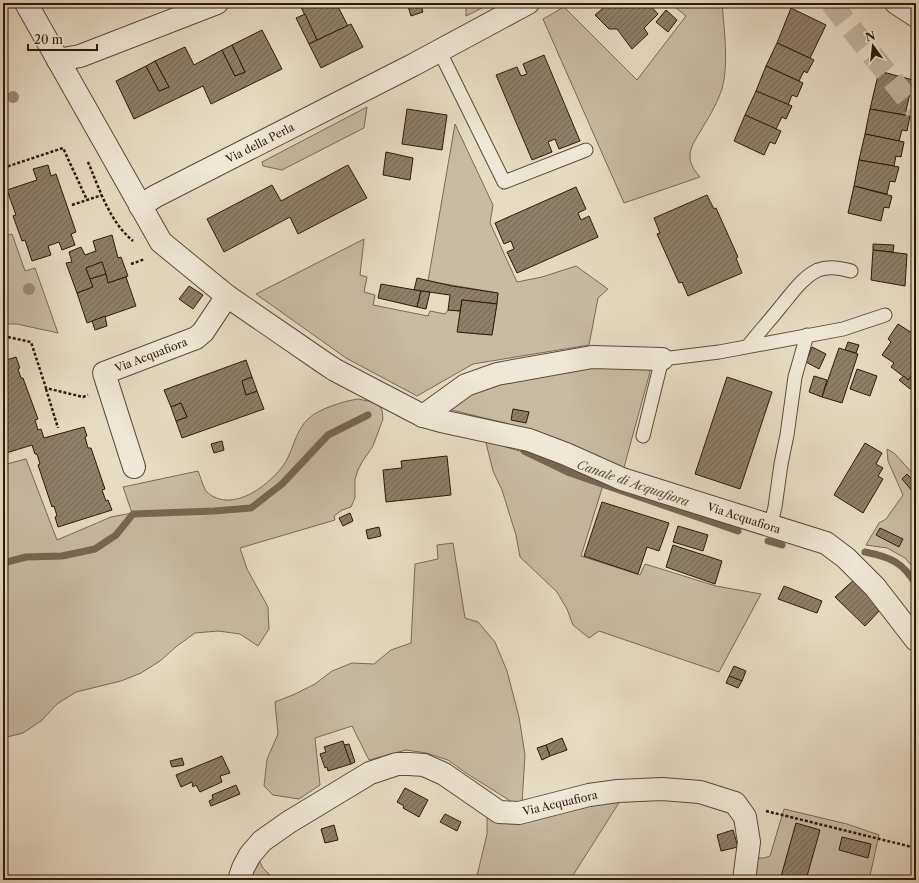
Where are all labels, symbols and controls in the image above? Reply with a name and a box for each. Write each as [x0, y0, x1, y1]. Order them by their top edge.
scale bar [28, 26, 97, 52]
north arrow [853, 26, 893, 66]
text: N [864, 28, 877, 44]
text: 20 m [34, 32, 63, 47]
street label: Via della Perla [223, 120, 297, 167]
street label: Via Acquafiora [112, 335, 189, 376]
water label: Canale di Acquafiora [575, 457, 691, 509]
street label: Via Acquafiora [705, 499, 783, 537]
street label: Via Acquafiora [520, 788, 599, 819]

